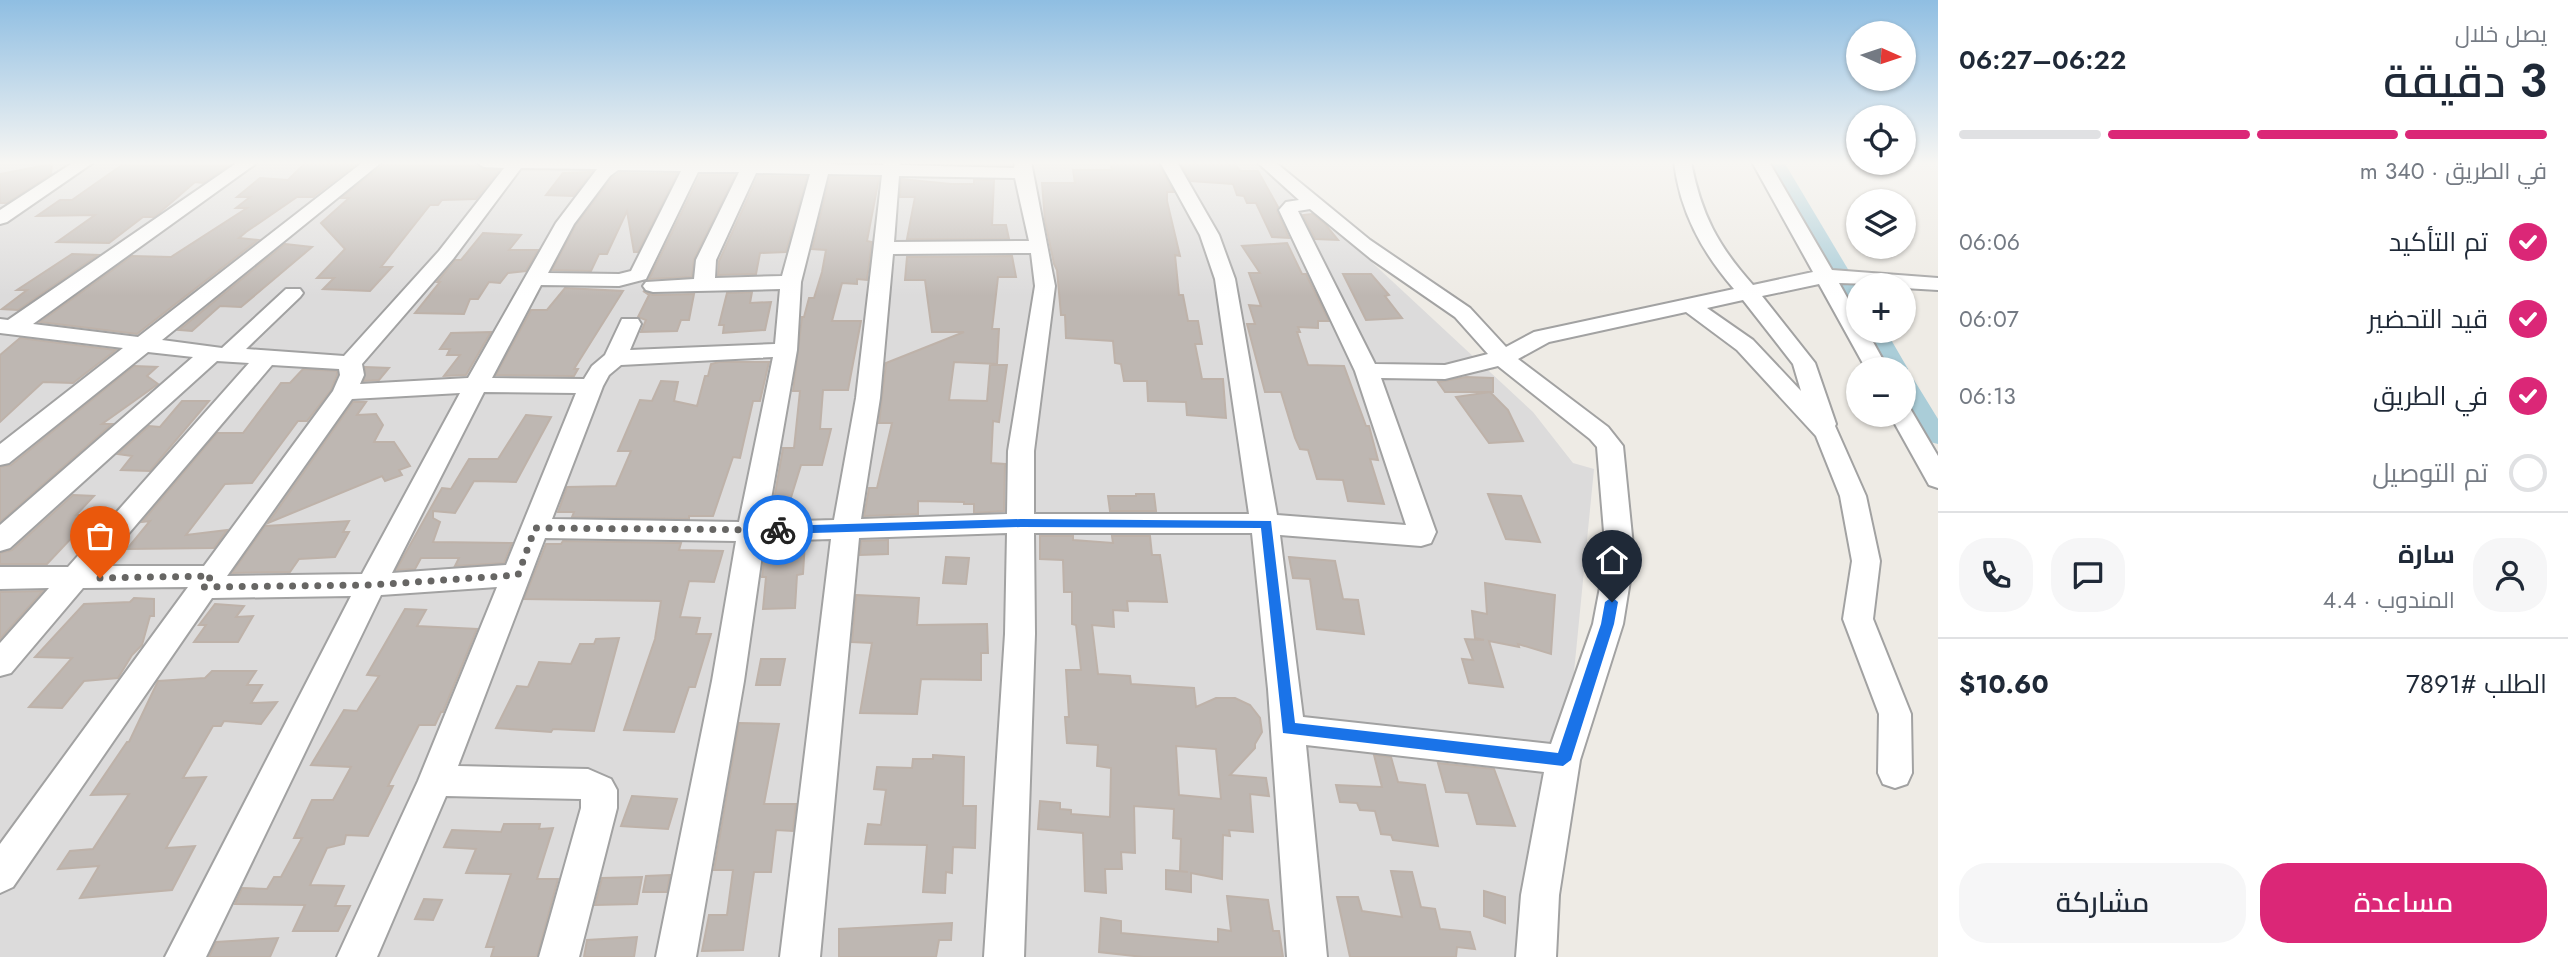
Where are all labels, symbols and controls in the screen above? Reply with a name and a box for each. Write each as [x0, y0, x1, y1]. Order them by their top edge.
text: يصل خلال [2455, 17, 2547, 51]
north arrow [1846, 21, 1916, 91]
map controls [1846, 21, 1916, 427]
text: 06:22–06:27 [1959, 41, 2126, 79]
text: 3 دقيقة [2383, 48, 2547, 114]
button: locate [1846, 105, 1916, 175]
text: في الطريق · 340 m [2360, 154, 2547, 188]
button: layers [1846, 189, 1916, 259]
text: تم التأكيد [2389, 223, 2488, 261]
icon: check [2509, 223, 2547, 261]
text: 06:06 [1959, 225, 2020, 259]
button: + [1846, 273, 1916, 343]
text: قيد التحضير [2368, 300, 2488, 338]
icon: check [2509, 300, 2547, 338]
text: 06:07 [1959, 302, 2019, 336]
button: − [1846, 357, 1916, 427]
text: في الطريق [2373, 377, 2488, 415]
icon: check [2509, 377, 2547, 415]
text: 06:13 [1959, 379, 2016, 413]
text: تم التوصيل [2372, 454, 2488, 492]
courier [743, 495, 813, 565]
pin [70, 506, 130, 578]
icon: bike [759, 511, 797, 549]
icon: bag [81, 517, 119, 555]
pin [1582, 530, 1642, 602]
text: سارة [2398, 535, 2455, 573]
button: phone [1959, 538, 2033, 612]
button: chat [2051, 538, 2125, 612]
button: person [2473, 538, 2547, 612]
icon: home [1593, 541, 1631, 579]
text: المندوب · 4.4 [2323, 583, 2455, 617]
text: $10.60 [1959, 665, 2049, 703]
text: الطلب #7891 [2406, 665, 2547, 703]
button: مشاركة [1959, 863, 2246, 943]
button: مساعدة [2260, 863, 2547, 943]

